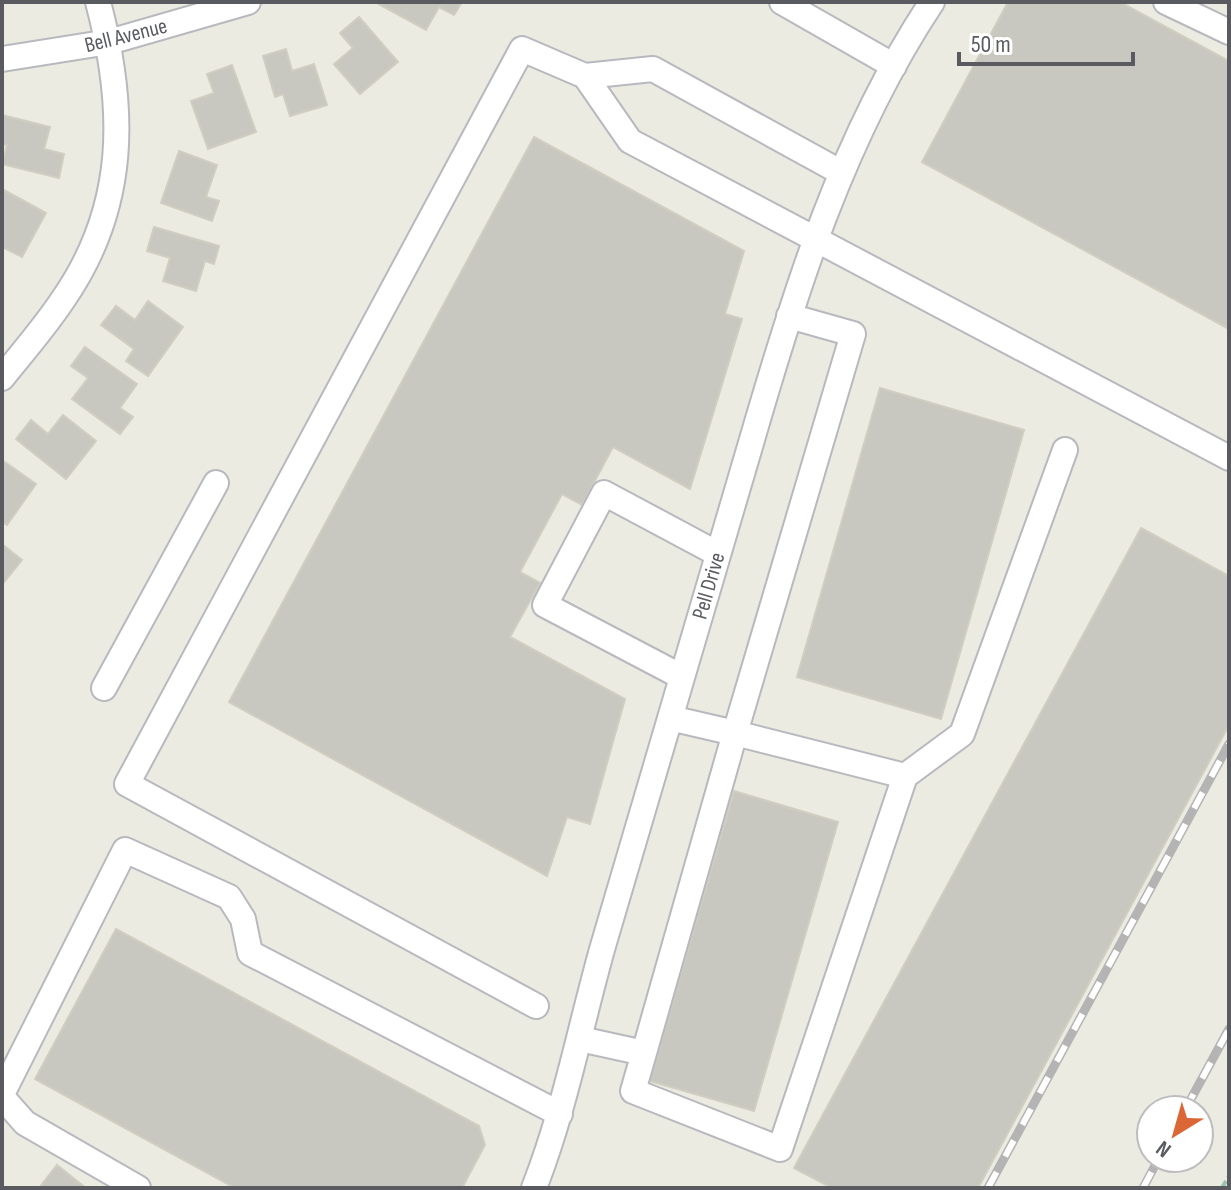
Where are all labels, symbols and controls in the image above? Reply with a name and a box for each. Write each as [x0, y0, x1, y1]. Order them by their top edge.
street label: Bell Avenue [82, 13, 170, 59]
scale bar [959, 16, 1133, 66]
text: 50 m [971, 30, 1011, 59]
street label: Pell Drive [687, 549, 731, 623]
north arrow [1135, 1094, 1215, 1174]
text: N [1151, 1134, 1177, 1163]

